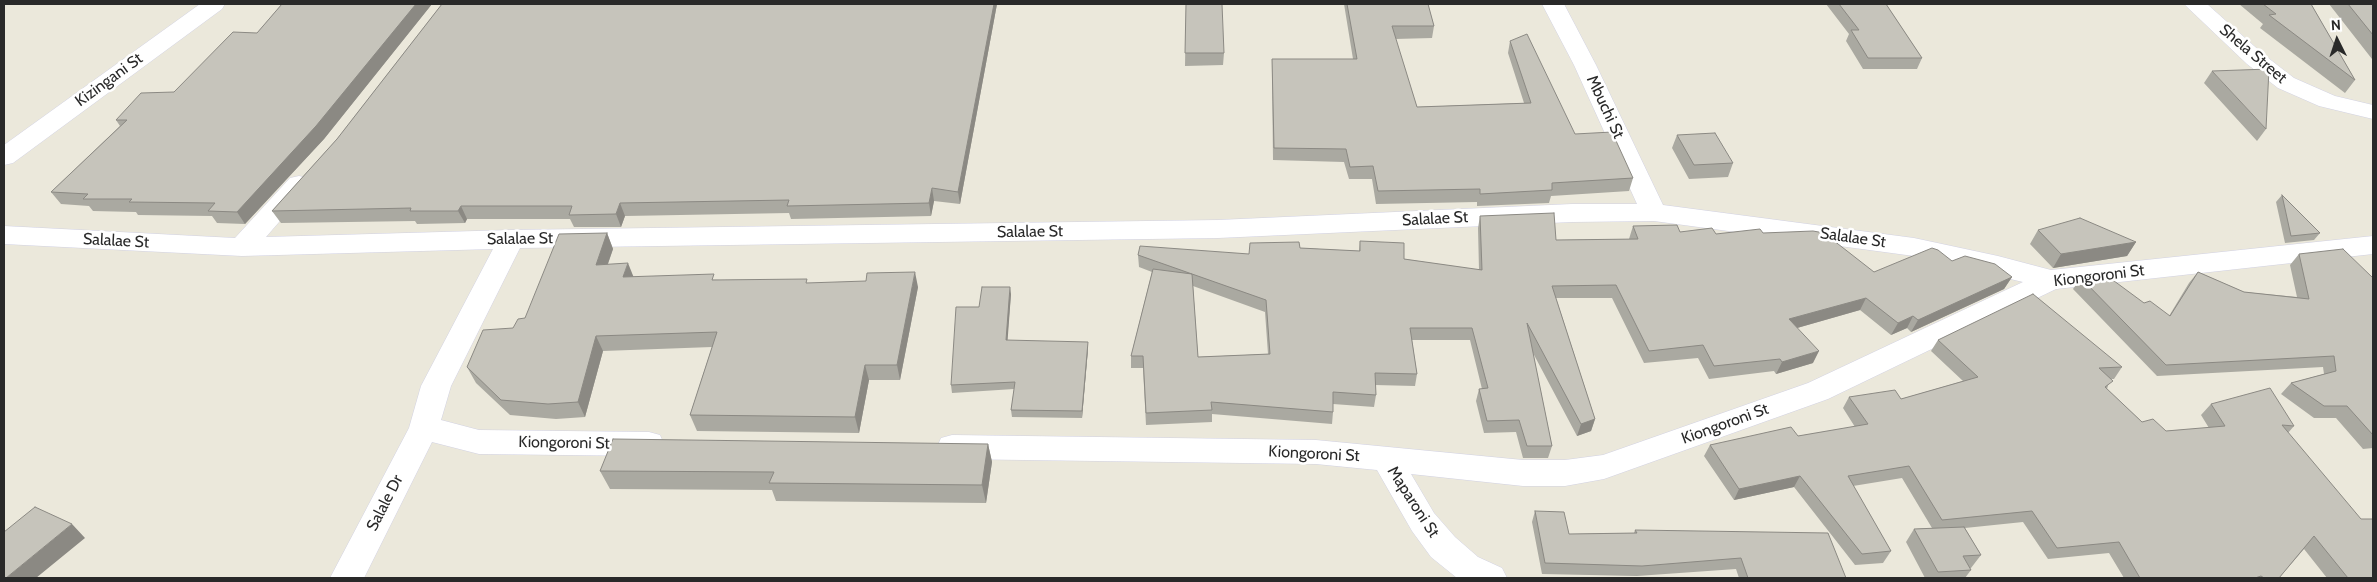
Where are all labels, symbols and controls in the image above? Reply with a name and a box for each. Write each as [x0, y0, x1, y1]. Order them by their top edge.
north arrow [2312, 15, 2362, 65]
text: N [2330, 16, 2342, 34]
street label: Shela Street [2215, 20, 2291, 88]
street label: Kizingani St [71, 49, 147, 111]
street label: Mbuchi St [1582, 72, 1628, 142]
street label: Salalae St [1401, 208, 1469, 230]
street label: Salalae St [997, 222, 1063, 242]
street label: Salalae St [1819, 224, 1887, 252]
street label: Salalae St [487, 229, 553, 249]
street label: Salalae St [82, 230, 150, 252]
street label: Kiongoroni St [2052, 261, 2146, 291]
street label: Kiongoroni St [1679, 399, 1771, 449]
street label: Kiongoroni St [518, 433, 610, 453]
street label: Kiongoroni St [1268, 442, 1360, 466]
street label: Maparoni St [1383, 463, 1443, 541]
street label: Salale Dr [363, 472, 407, 534]

